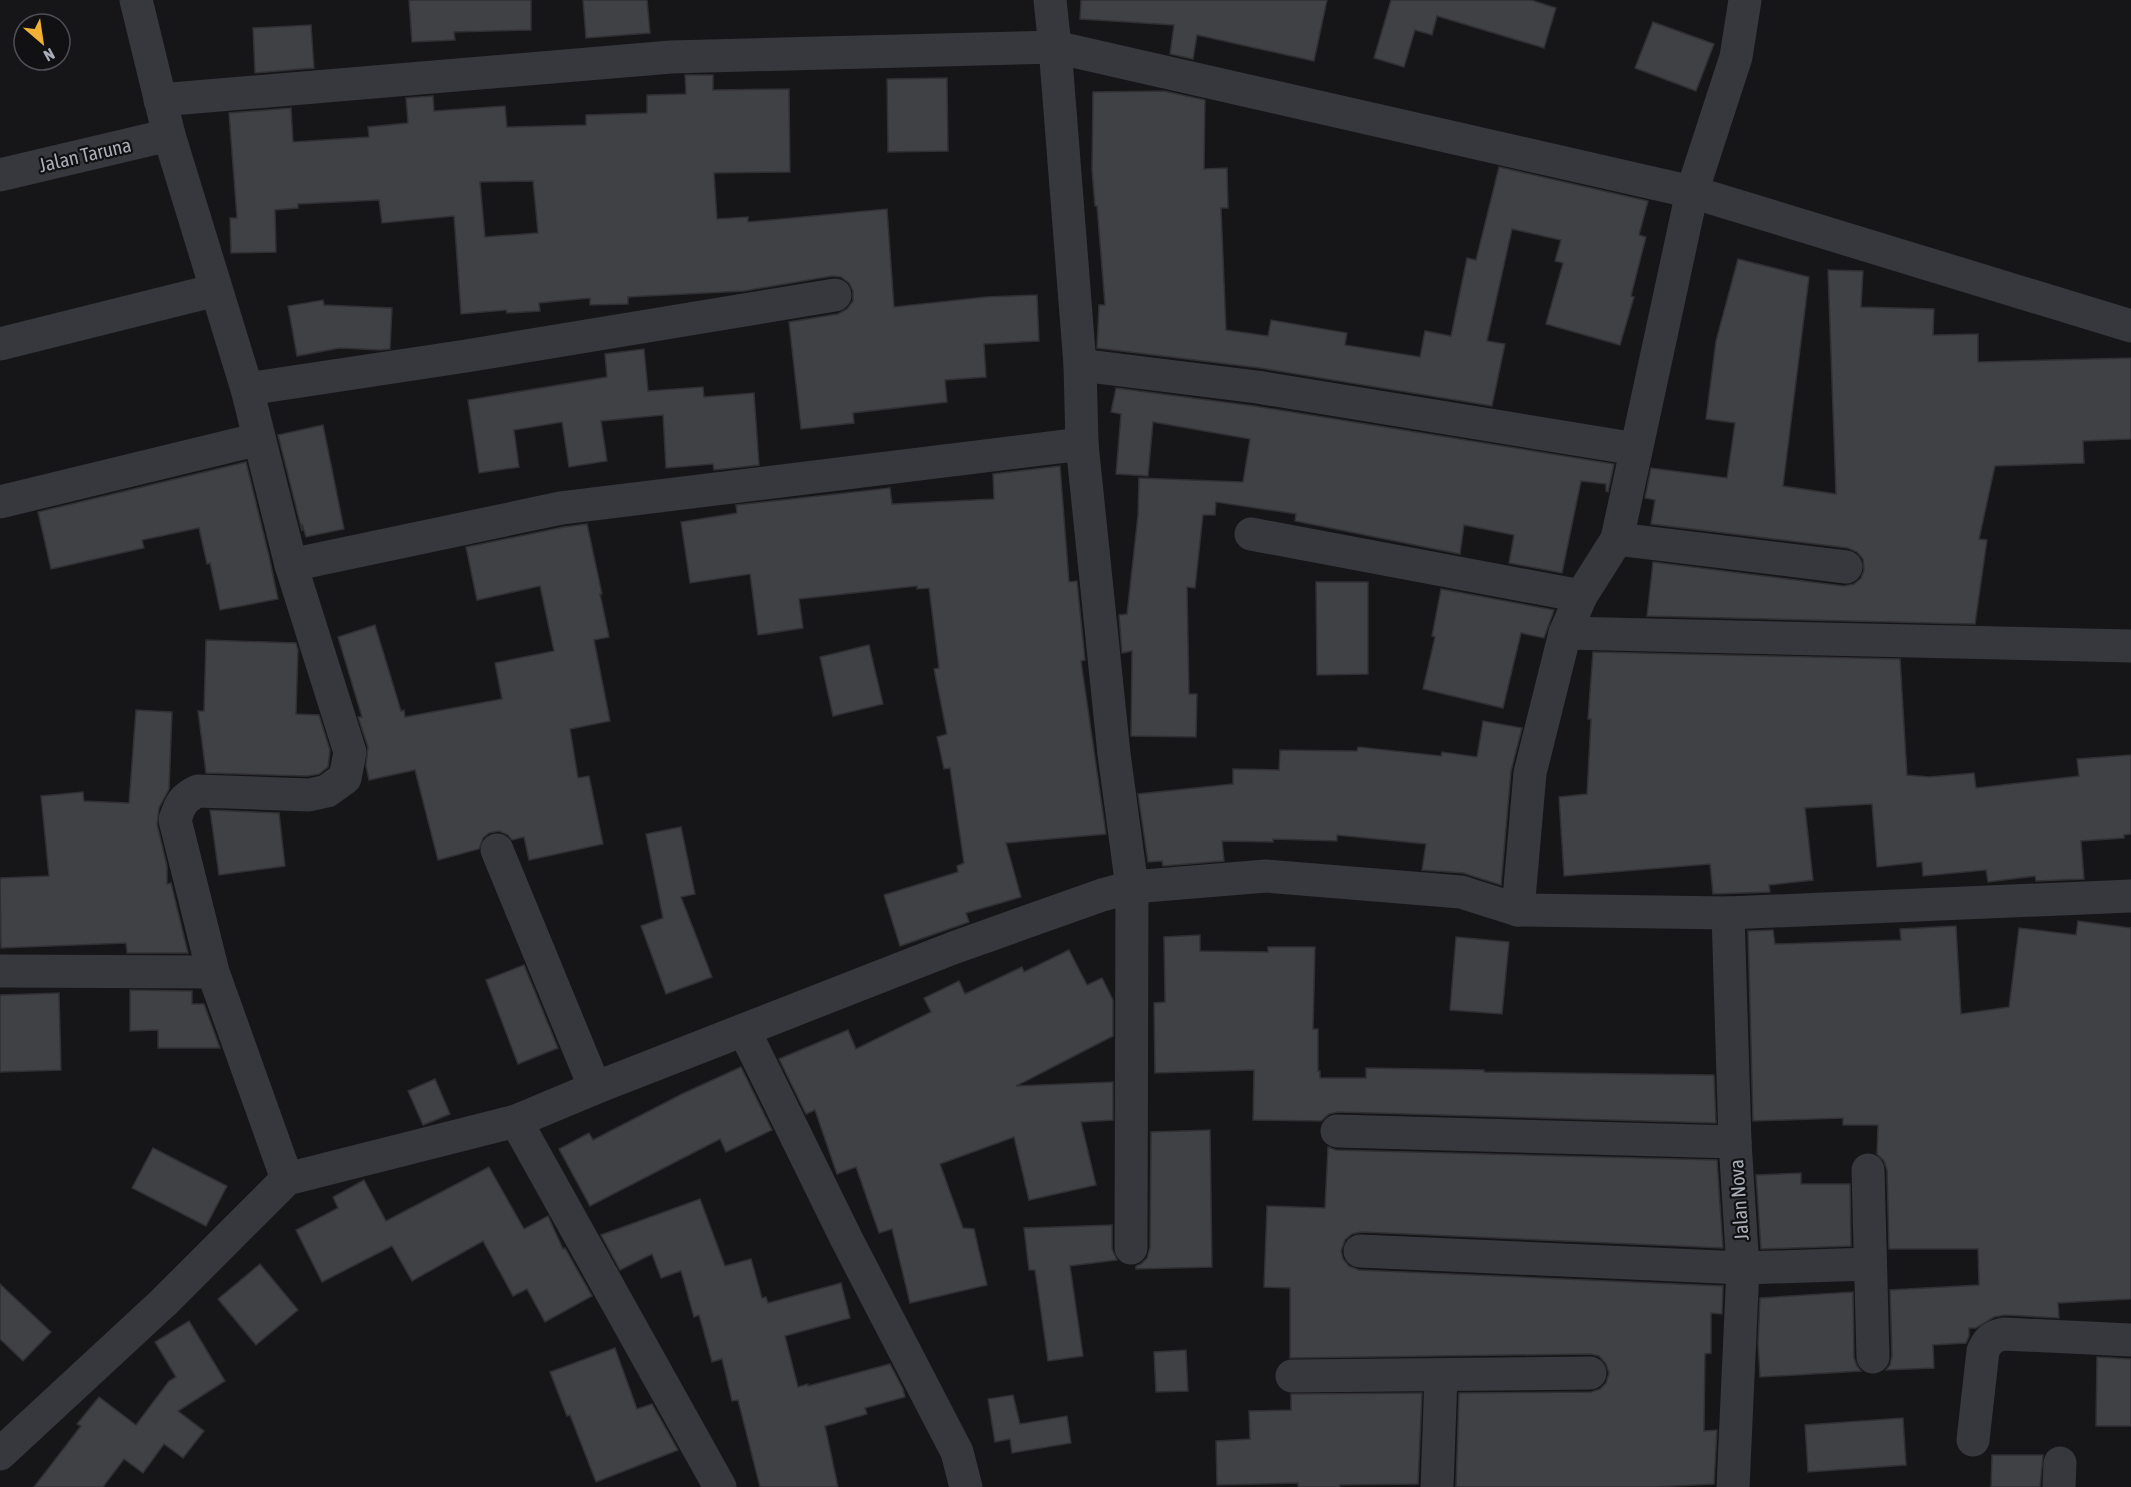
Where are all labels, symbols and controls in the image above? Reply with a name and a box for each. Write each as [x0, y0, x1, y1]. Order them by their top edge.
north arrow [12, 12, 72, 72]
text: N [41, 45, 58, 65]
street label: Jalan Taruna [37, 133, 133, 176]
street label: Jalan Nova [1724, 1159, 1753, 1241]

